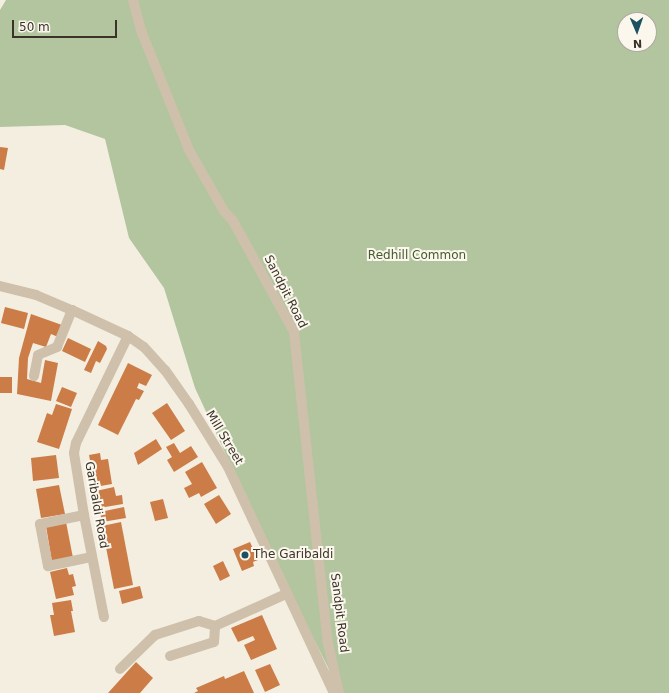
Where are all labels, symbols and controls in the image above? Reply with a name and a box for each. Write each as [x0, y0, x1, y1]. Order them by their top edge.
scale bar [14, 12, 119, 38]
north arrow [617, 12, 657, 52]
text: 50 m [19, 20, 50, 34]
text: N [633, 37, 642, 50]
park label: Redhill Common [368, 249, 466, 263]
street label: Sandpit Road [260, 253, 310, 331]
street label: Mill Street [202, 408, 246, 468]
street label: Garibaldi Road [81, 460, 111, 550]
place label: The Garibaldi [253, 548, 333, 562]
marker: The Garibaldi [240, 550, 250, 560]
street label: Sandpit Road [327, 573, 351, 653]

